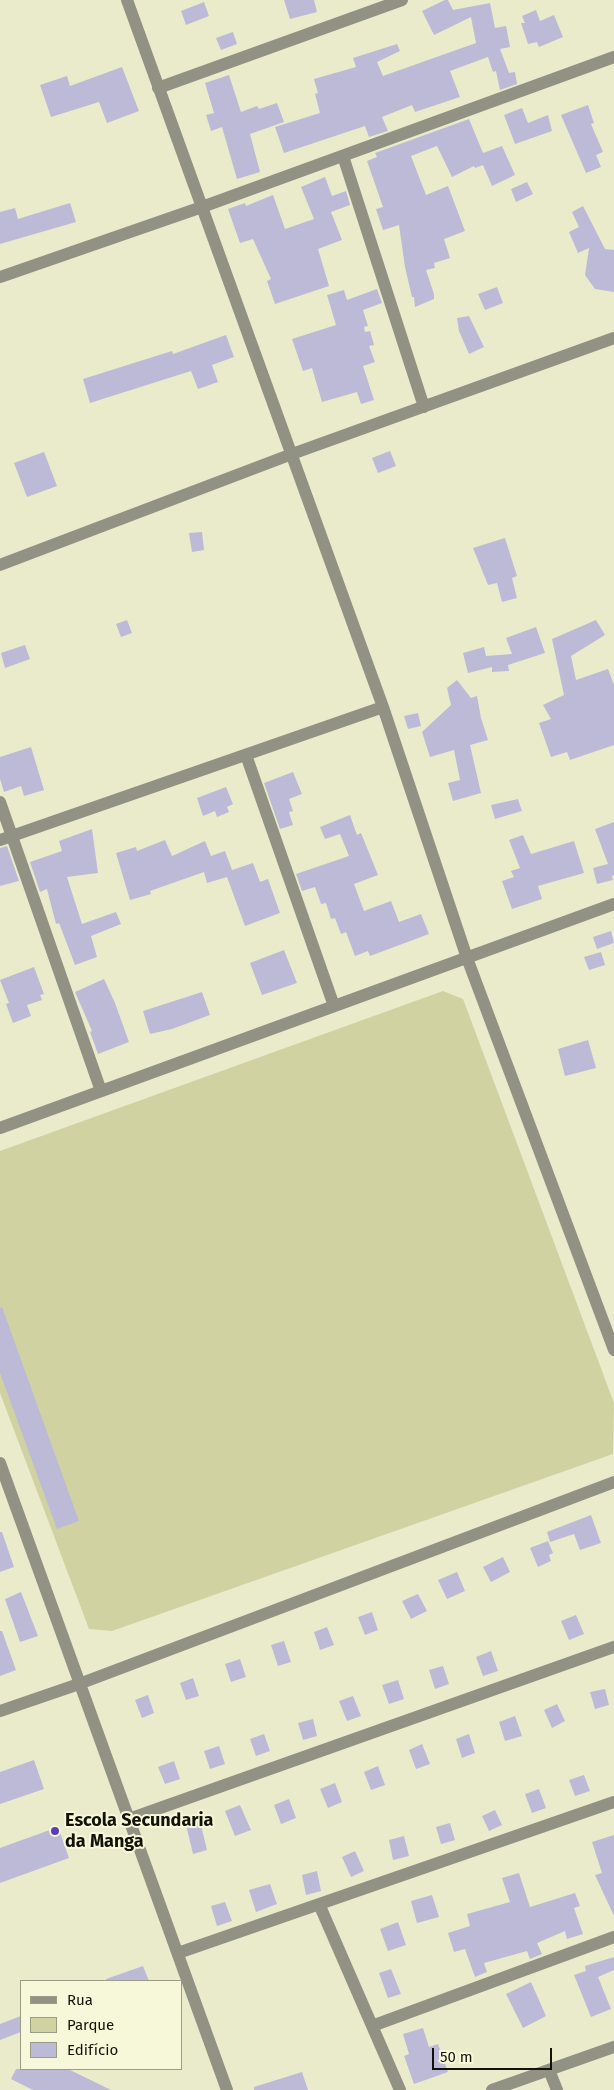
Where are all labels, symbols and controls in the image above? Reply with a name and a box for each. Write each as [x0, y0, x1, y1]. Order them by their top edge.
place label: Escola Secundaria da Manga [65, 1810, 213, 1852]
marker: Escola Secundaria da Manga [49, 1825, 61, 1837]
legend [20, 1980, 182, 2070]
text: Rua [67, 1991, 93, 2009]
text: Parque [67, 2016, 114, 2034]
scale bar [434, 2038, 554, 2070]
text: Edifício [67, 2041, 118, 2059]
text: 50 m [440, 2048, 473, 2066]

